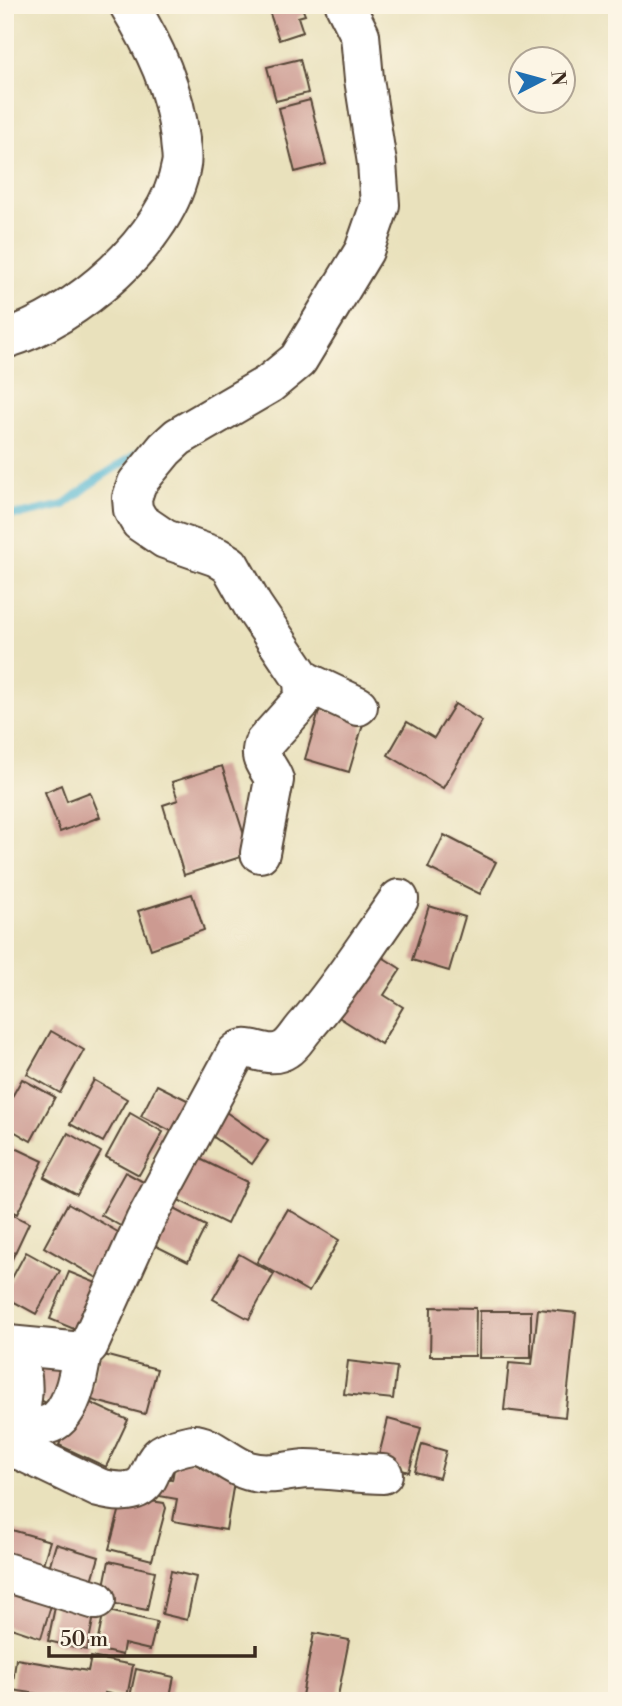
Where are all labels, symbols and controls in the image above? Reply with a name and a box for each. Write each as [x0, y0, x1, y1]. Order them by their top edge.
north arrow [506, 46, 576, 116]
text: N [545, 70, 571, 87]
scale bar [49, 1615, 256, 1659]
text: 50 m [60, 1627, 108, 1653]

